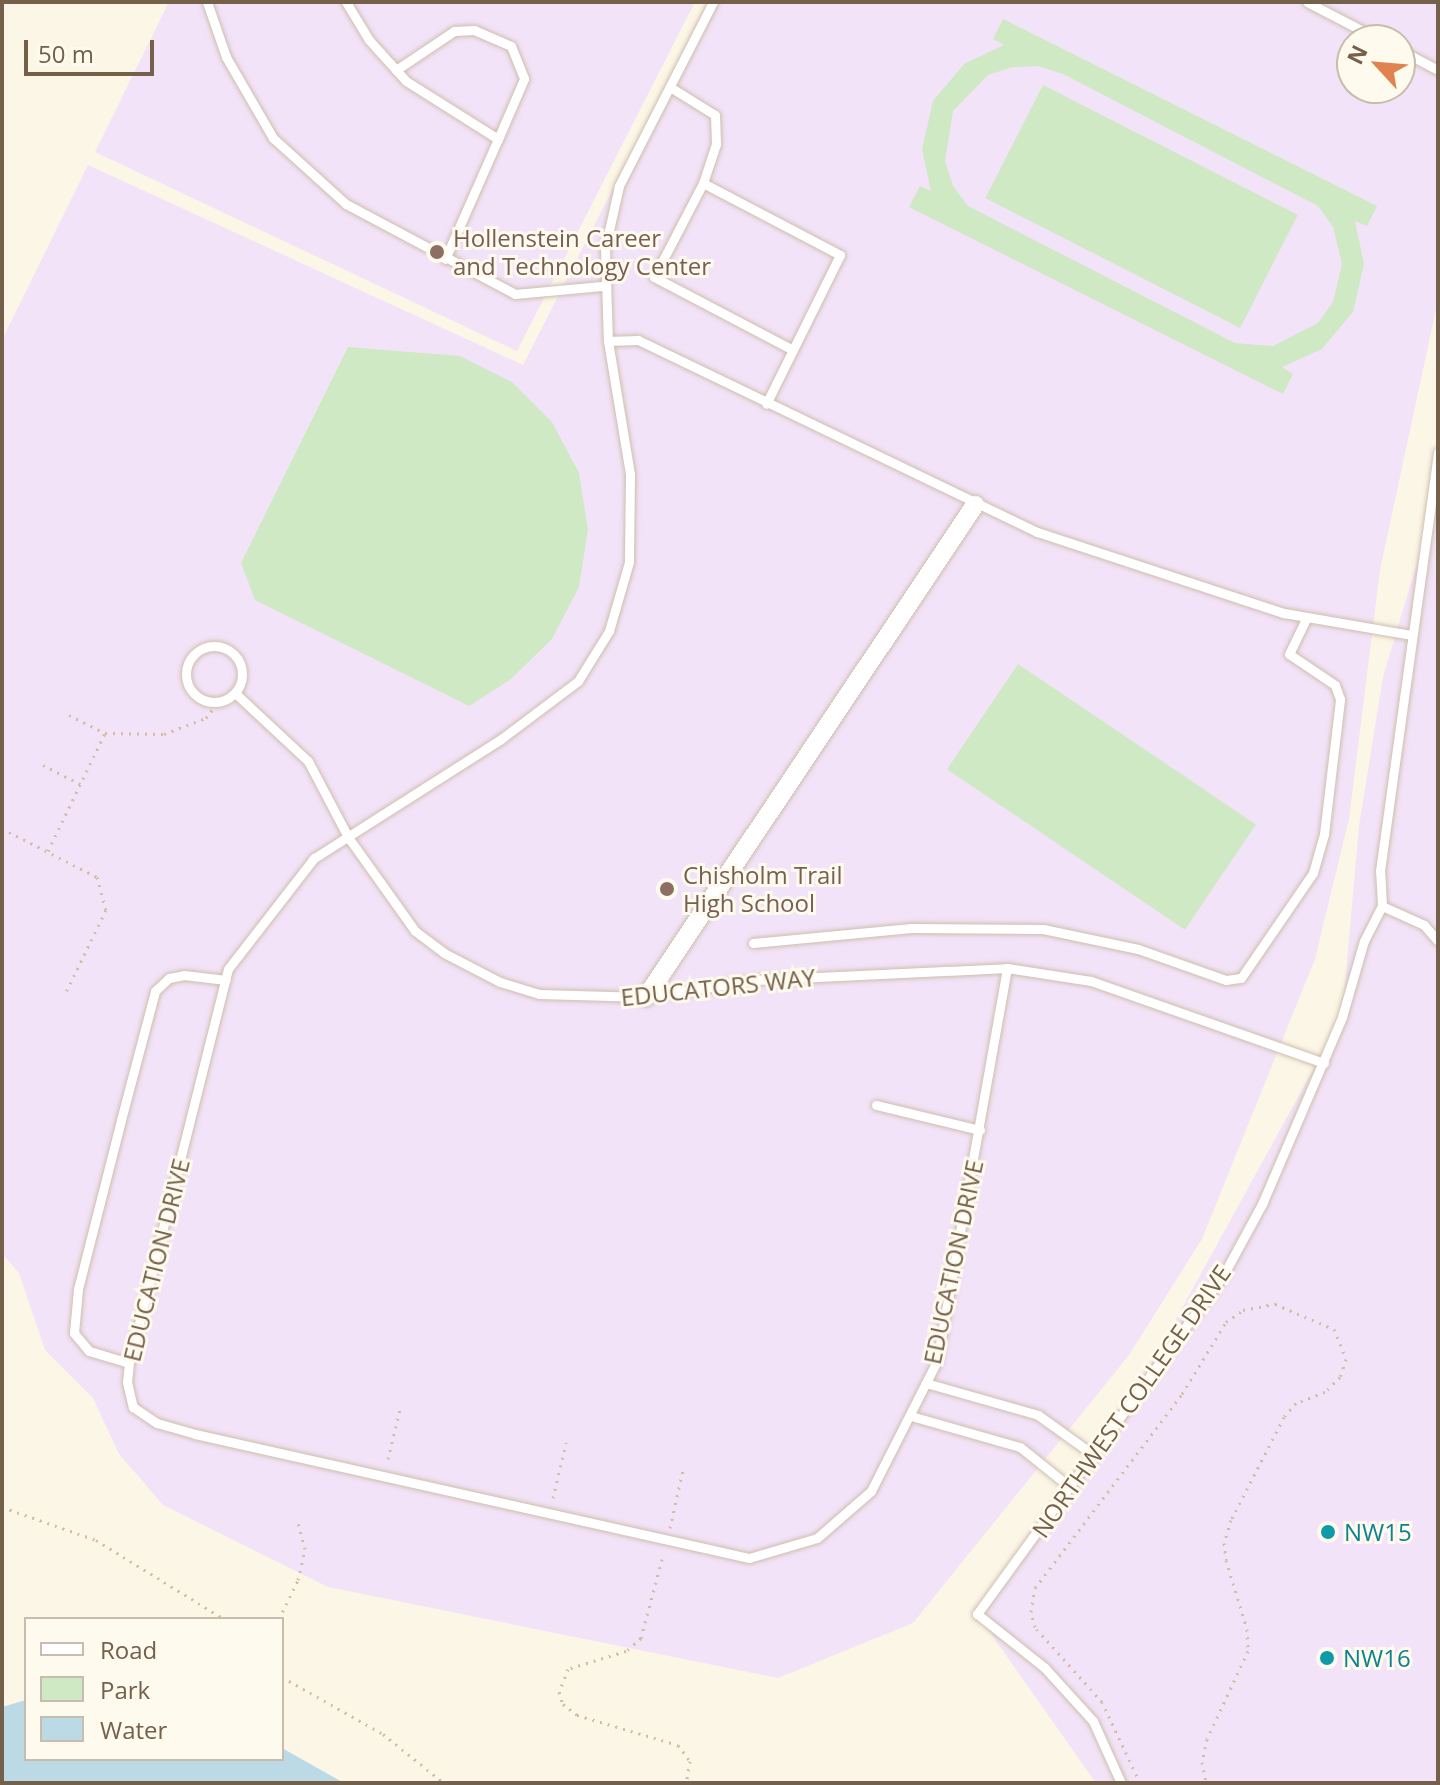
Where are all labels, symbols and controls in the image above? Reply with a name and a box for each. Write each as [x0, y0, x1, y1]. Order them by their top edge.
scale bar [28, 24, 158, 74]
north arrow [1336, 24, 1416, 104]
text: 50 m [38, 37, 94, 70]
text: N [1339, 40, 1374, 69]
place label: Hollenstein Career and Technology Center [453, 224, 711, 280]
marker: Hollenstein Career and Technology Center [428, 243, 446, 261]
place label: Chisholm Trail High School [683, 861, 842, 917]
marker: Chisholm Trail High School [658, 880, 676, 898]
street label: EDUCATORS WAY [619, 962, 817, 1012]
street label: EDUCATION DRIVE [117, 1156, 195, 1364]
street label: EDUCATION DRIVE [917, 1157, 989, 1367]
street label: NORTHWEST COLLEGE DRIVE [1026, 1259, 1236, 1543]
place label: NW15 [1344, 1518, 1412, 1546]
marker: NW15 [1319, 1523, 1337, 1541]
legend [24, 1617, 284, 1761]
text: Road [100, 1633, 157, 1666]
place label: NW16 [1343, 1644, 1411, 1672]
marker: NW16 [1318, 1649, 1336, 1667]
text: Park [100, 1673, 150, 1706]
text: Water [100, 1713, 167, 1746]

